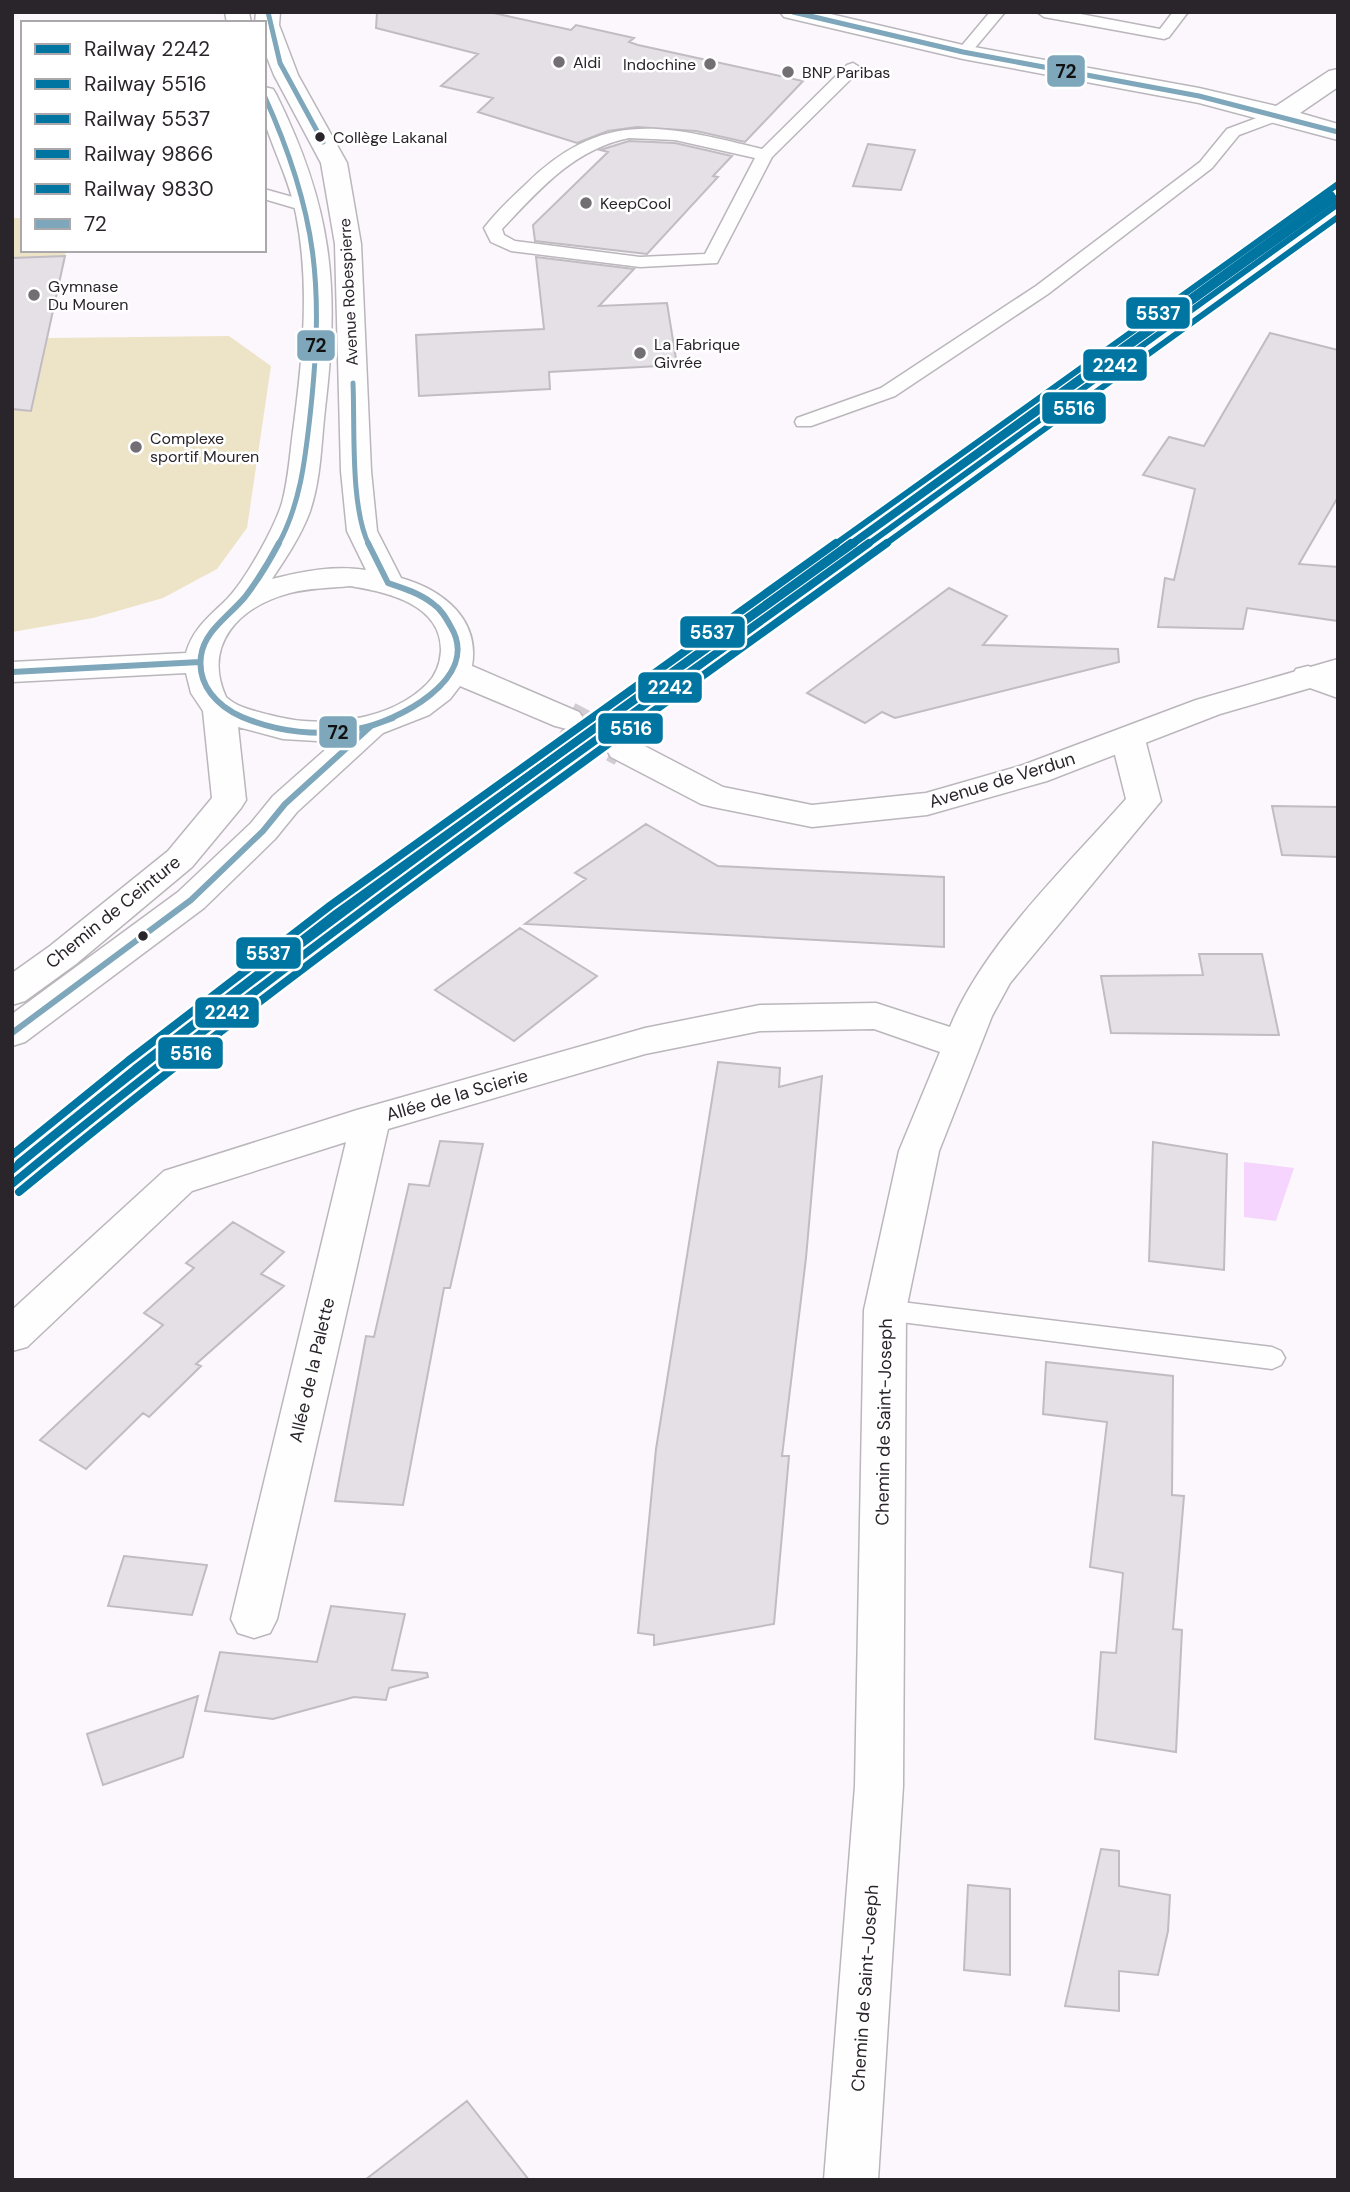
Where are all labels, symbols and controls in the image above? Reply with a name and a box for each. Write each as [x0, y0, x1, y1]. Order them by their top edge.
legend [21, 21, 266, 252]
text: Railway 2242 [84, 35, 210, 63]
place label: Aldi [573, 52, 601, 73]
marker: Aldi [551, 54, 567, 70]
place label: Indochine [623, 54, 696, 75]
line badge: 72 [1046, 54, 1086, 88]
marker: Indochine [702, 56, 718, 72]
text: 72 [1056, 59, 1077, 84]
place label: BNP Paribas [802, 62, 890, 83]
marker: BNP Paribas [780, 64, 796, 80]
text: Railway 5516 [84, 70, 207, 98]
text: Railway 5537 [84, 105, 210, 133]
place label: Collège Lakanal [333, 127, 447, 148]
marker: Collège Lakanal [313, 130, 327, 144]
text: Railway 9866 [84, 140, 213, 168]
text: Railway 9830 [84, 175, 214, 203]
place label: KeepCool [600, 193, 671, 214]
marker: KeepCool [578, 195, 594, 211]
text: 72 [84, 210, 107, 238]
street label: Avenue Robespierre [334, 218, 363, 366]
place label: Gymnase Du Mouren [48, 276, 128, 315]
marker: Gymnase Du Mouren [26, 287, 42, 303]
line badge: 5537 [1125, 296, 1191, 330]
text: 5537 [1135, 301, 1181, 326]
line badge: 72 [296, 329, 336, 362]
text: 72 [306, 333, 327, 358]
place label: La Fabrique Givrée [654, 334, 740, 373]
marker: La Fabrique Givrée [632, 345, 648, 361]
line badge: 2242 [1082, 348, 1148, 382]
text: 2242 [1092, 353, 1138, 378]
line badge: 5516 [1041, 391, 1107, 425]
text: 5516 [1053, 396, 1095, 421]
place label: Complexe sportif Mouren [150, 428, 259, 467]
marker: Complexe sportif Mouren [128, 439, 144, 455]
line badge: 5537 [679, 615, 746, 649]
text: 5537 [689, 620, 735, 645]
line badge: 2242 [637, 671, 703, 704]
text: 2242 [647, 675, 693, 700]
line badge: 5516 [597, 712, 664, 745]
line badge: 72 [318, 715, 358, 749]
text: 5516 [610, 716, 652, 741]
text: 72 [328, 720, 349, 745]
street label: Avenue de Verdun [926, 746, 1078, 814]
street label: Chemin de Ceinture [41, 850, 185, 974]
unlabelled marker [136, 929, 150, 943]
line badge: 5537 [235, 936, 302, 970]
text: 5537 [245, 941, 291, 966]
line badge: 2242 [194, 996, 260, 1029]
text: 2242 [204, 1000, 250, 1025]
line badge: 5516 [157, 1036, 224, 1070]
text: 5516 [170, 1041, 212, 1066]
street label: Allée de la Scierie [383, 1063, 531, 1127]
street label: Allée de la Palette [284, 1295, 340, 1445]
street label: Chemin de Saint-Joseph [870, 1318, 898, 1526]
street label: Chemin de Saint-Joseph [846, 1884, 884, 2092]

